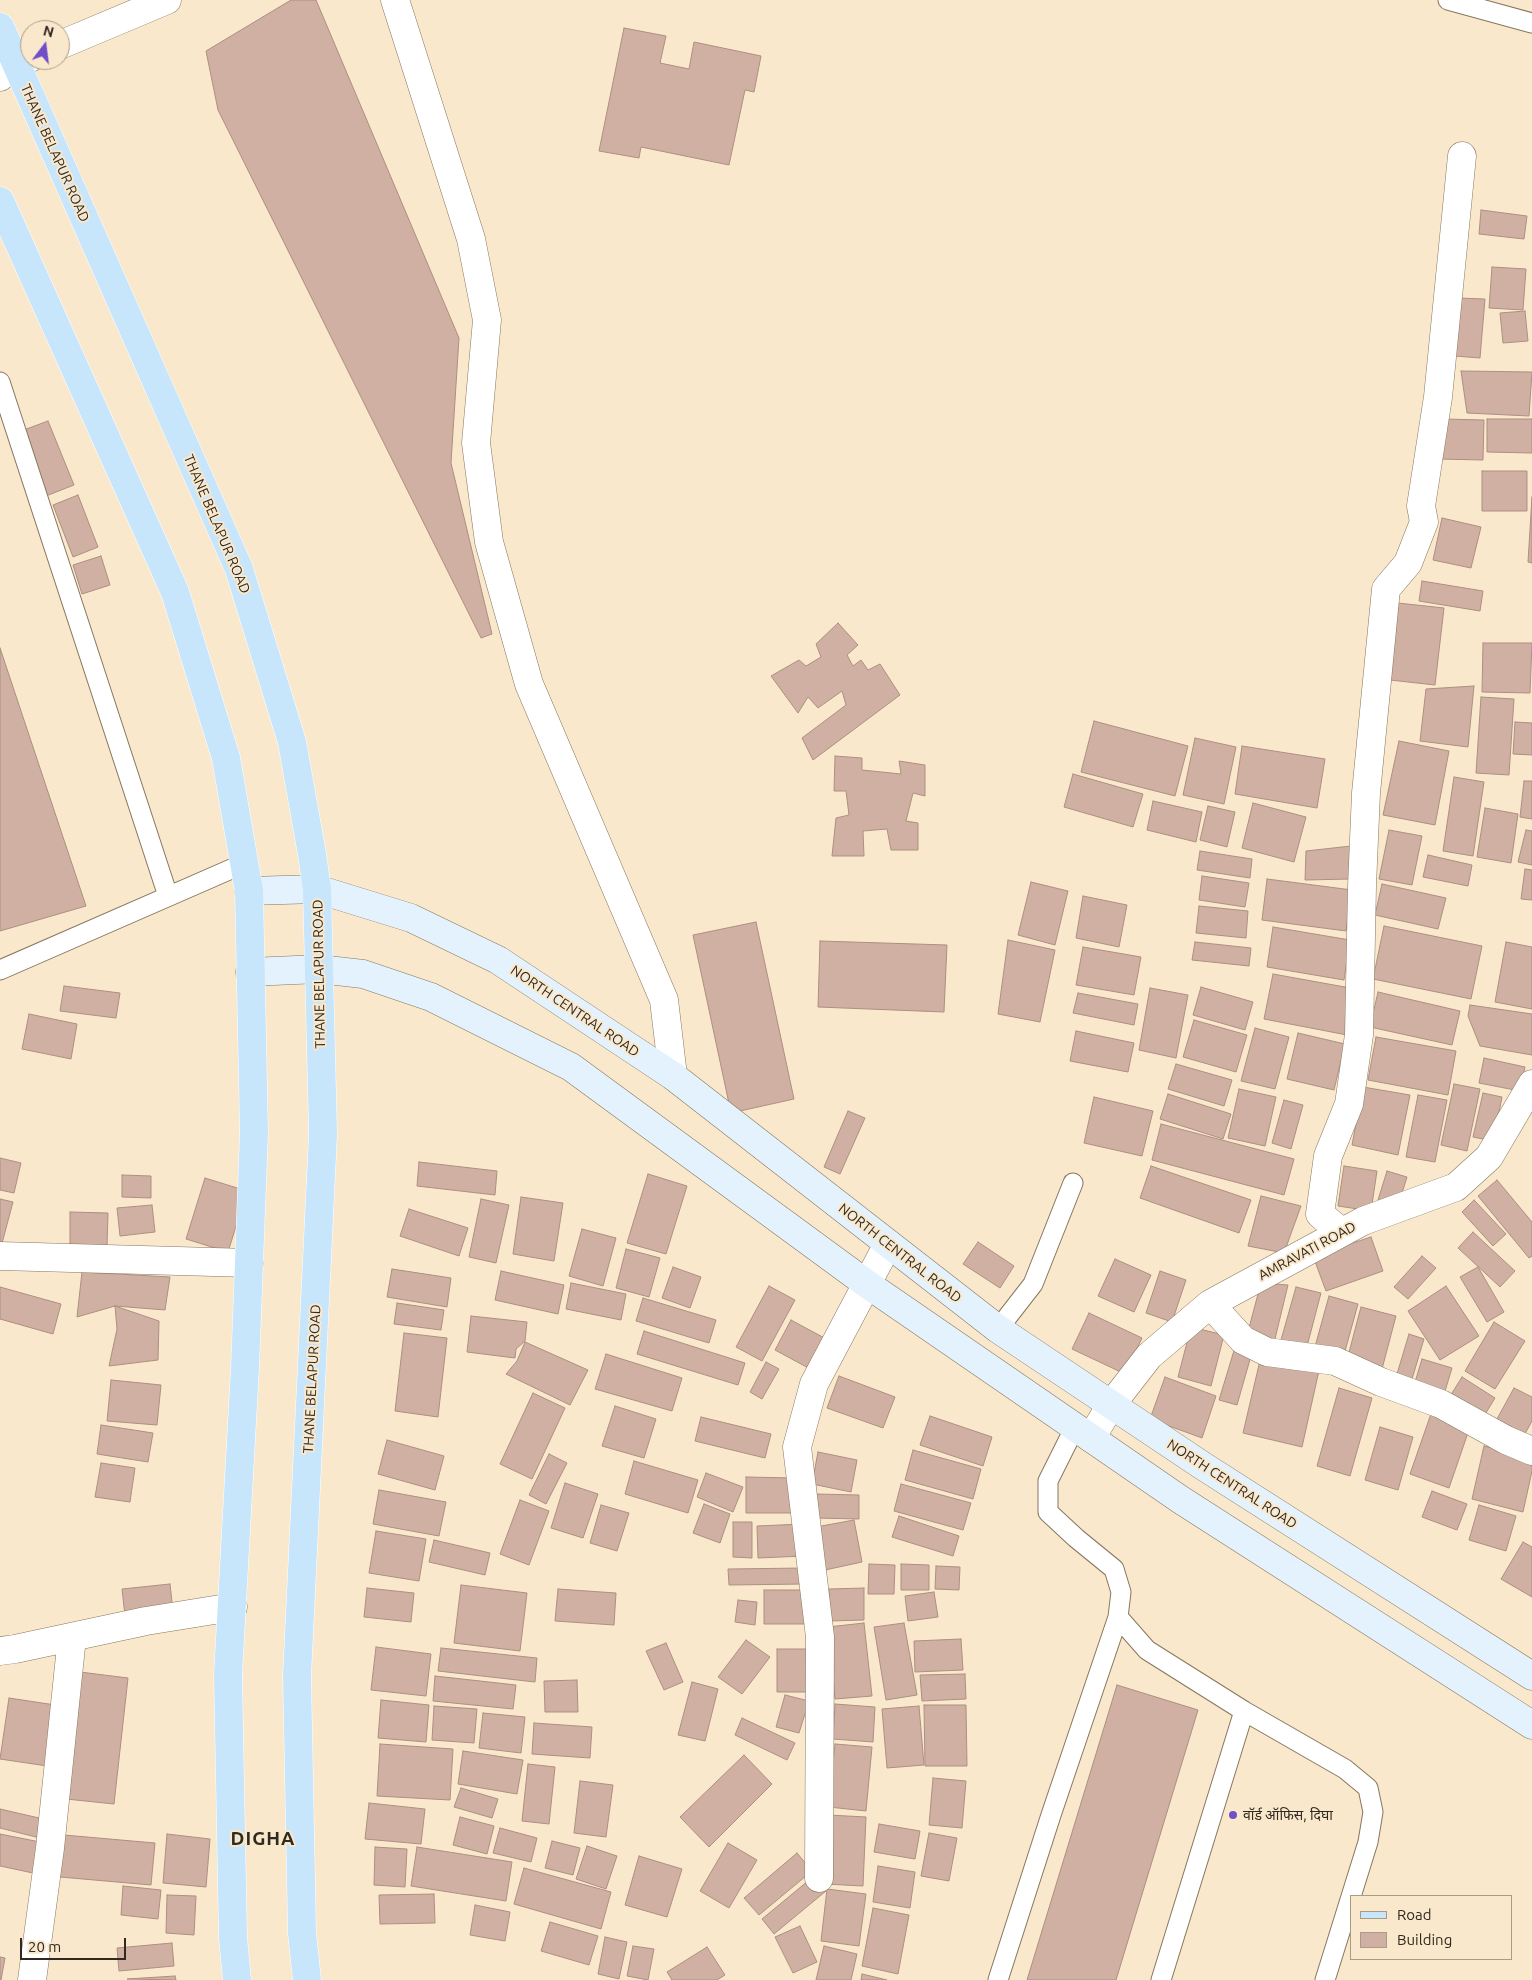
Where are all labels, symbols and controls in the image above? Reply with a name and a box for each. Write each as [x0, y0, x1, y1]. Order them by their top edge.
north arrow [20, 20, 70, 70]
text: N [41, 22, 56, 41]
street label: THANE BELAPUR ROAD [17, 81, 93, 225]
street label: THANE BELAPUR ROAD [180, 452, 254, 596]
street label: THANE BELAPUR ROAD [309, 899, 329, 1049]
street label: NORTH CENTRAL ROAD [507, 962, 643, 1060]
street label: NORTH CENTRAL ROAD [835, 1200, 965, 1306]
street label: AMRAVATI ROAD [1255, 1218, 1359, 1284]
street label: THANE BELAPUR ROAD [300, 1304, 324, 1454]
street label: NORTH CENTRAL ROAD [1164, 1436, 1300, 1532]
place label: वॉर्ड ऑफिस, दिघा [1243, 1807, 1333, 1823]
marker: वॉर्ड ऑफिस, दिघा [1227, 1809, 1239, 1821]
district label: DIGHA [230, 1828, 296, 1850]
legend [1350, 1895, 1512, 1960]
text: Road [1397, 1906, 1432, 1923]
scale bar [22, 1928, 129, 1960]
text: Building [1397, 1931, 1452, 1948]
text: 20 m [28, 1938, 61, 1955]

